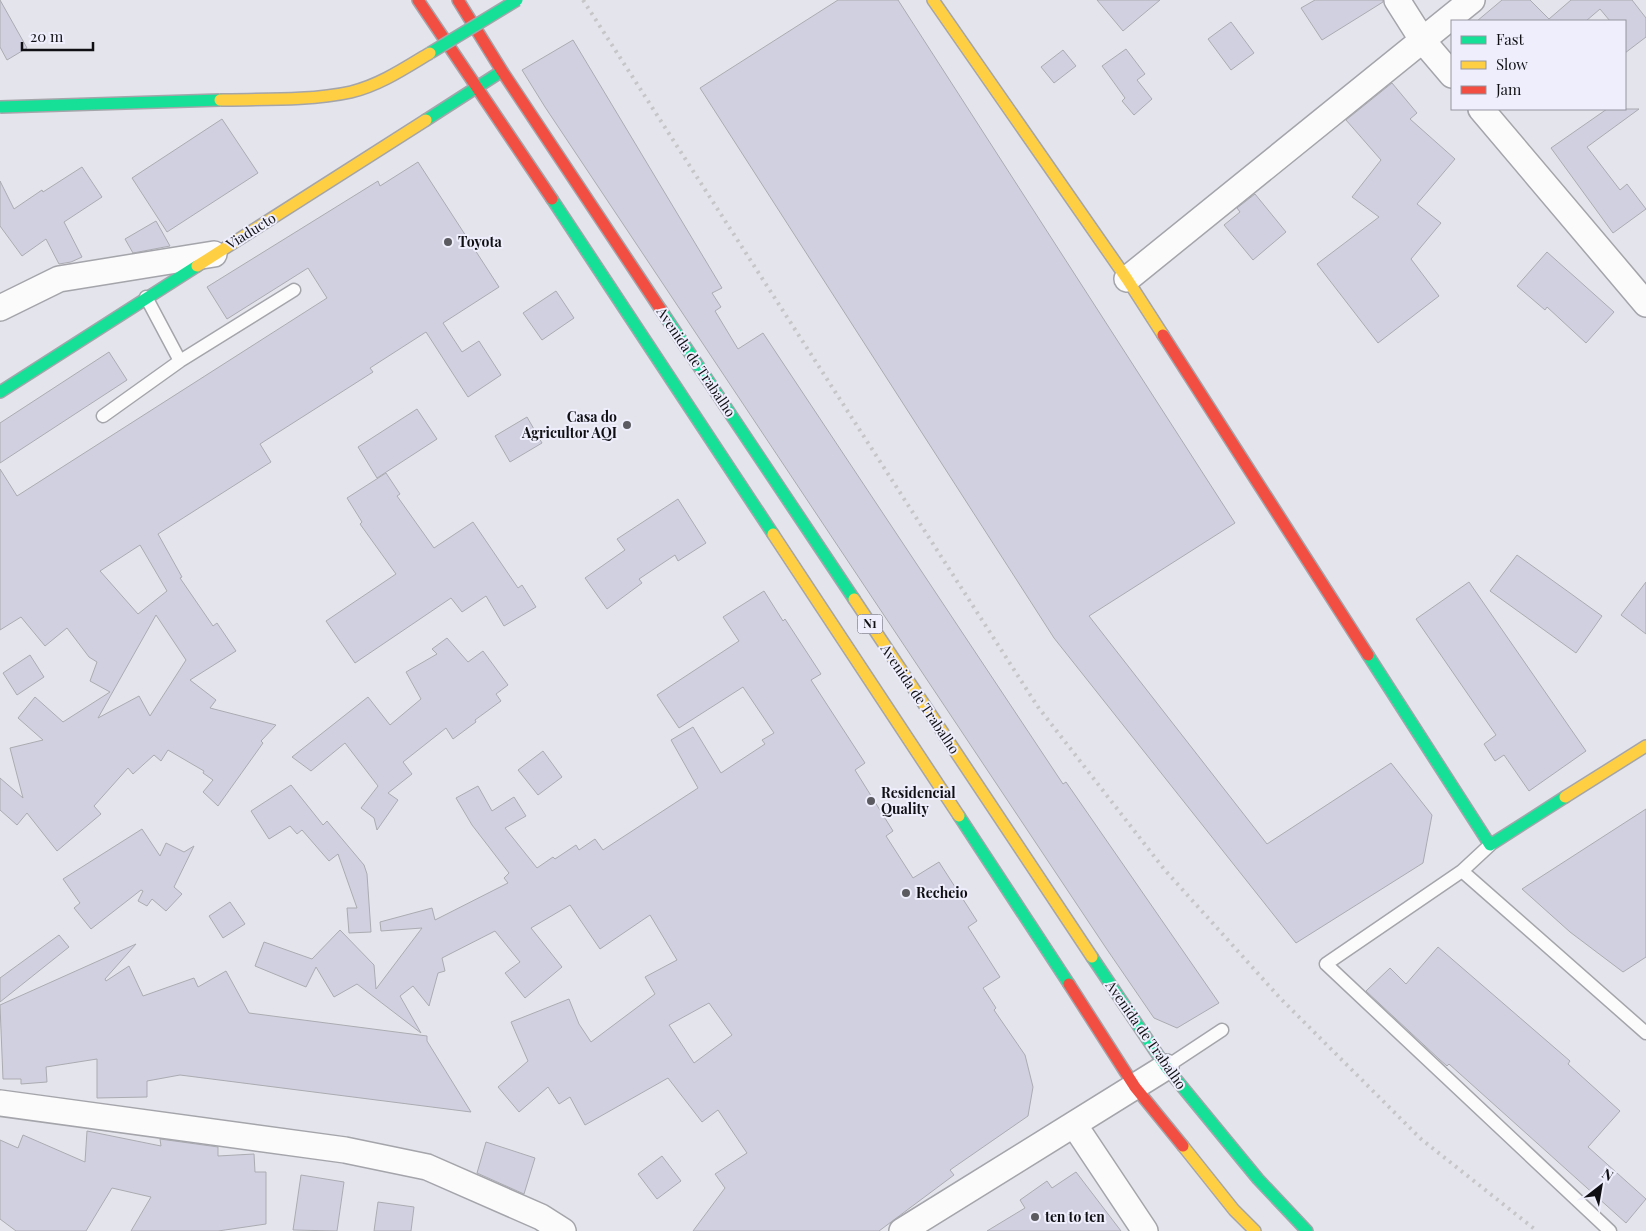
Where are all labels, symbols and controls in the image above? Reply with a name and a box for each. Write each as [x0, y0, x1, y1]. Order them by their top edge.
scale bar [22, 20, 94, 52]
legend [1451, 20, 1626, 110]
text: 20 m [30, 26, 64, 46]
text: Fast [1496, 29, 1525, 49]
text: Slow [1496, 54, 1528, 74]
text: Jam [1495, 79, 1522, 99]
street label: Viaducto [221, 208, 279, 254]
place label: Toyota [458, 232, 502, 251]
marker: Toyota [442, 236, 454, 248]
street label: Avenida de Trabalho [652, 302, 740, 421]
place label: Casa do Agricultor AQI [521, 407, 617, 442]
marker: Casa do Agricultor AQI [621, 419, 633, 431]
road number: N1 [858, 614, 882, 634]
street label: Avenida de Trabalho [876, 639, 964, 758]
place label: Residencial Quality [881, 783, 956, 818]
marker: Residencial Quality [865, 795, 877, 807]
place label: Recheio [916, 883, 968, 902]
marker: Recheio [900, 887, 912, 899]
street label: Avenida de Trabalho [1101, 976, 1191, 1093]
north arrow [1576, 1161, 1626, 1211]
text: N [1599, 1164, 1617, 1185]
place label: ten to ten [1044, 1207, 1105, 1226]
marker: ten to ten [1029, 1211, 1041, 1223]

